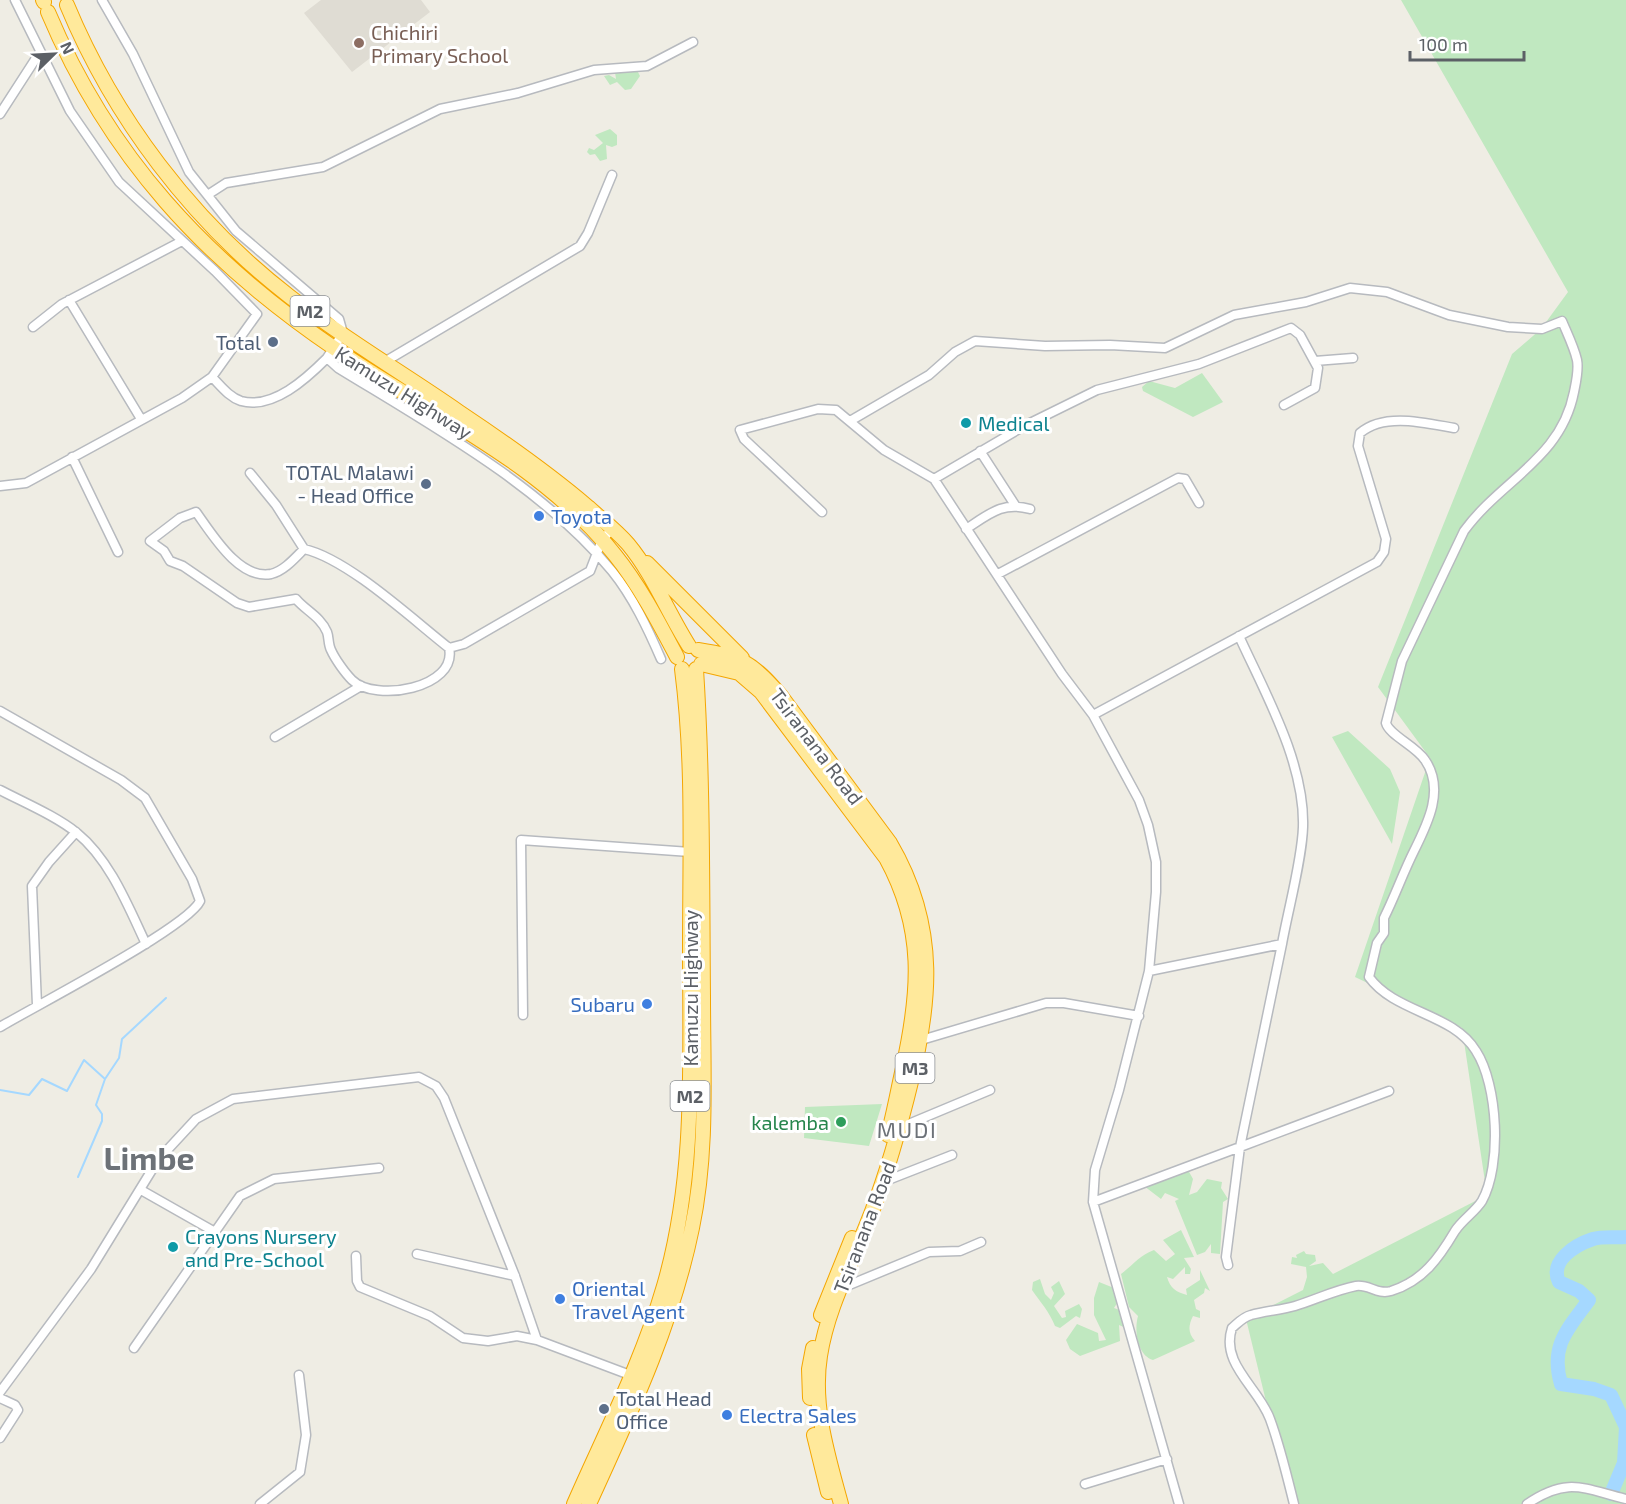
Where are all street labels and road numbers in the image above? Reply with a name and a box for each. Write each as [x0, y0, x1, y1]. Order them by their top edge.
road number: M2 [290, 296, 330, 326]
street label: Kamuzu Highway [331, 340, 477, 444]
street label: Tsiranana Road [765, 683, 869, 809]
street label: Kamuzu Highway [678, 909, 702, 1066]
road number: M3 [896, 1053, 934, 1083]
road number: M2 [670, 1081, 710, 1111]
street label: Tsiranana Road [828, 1158, 900, 1296]

